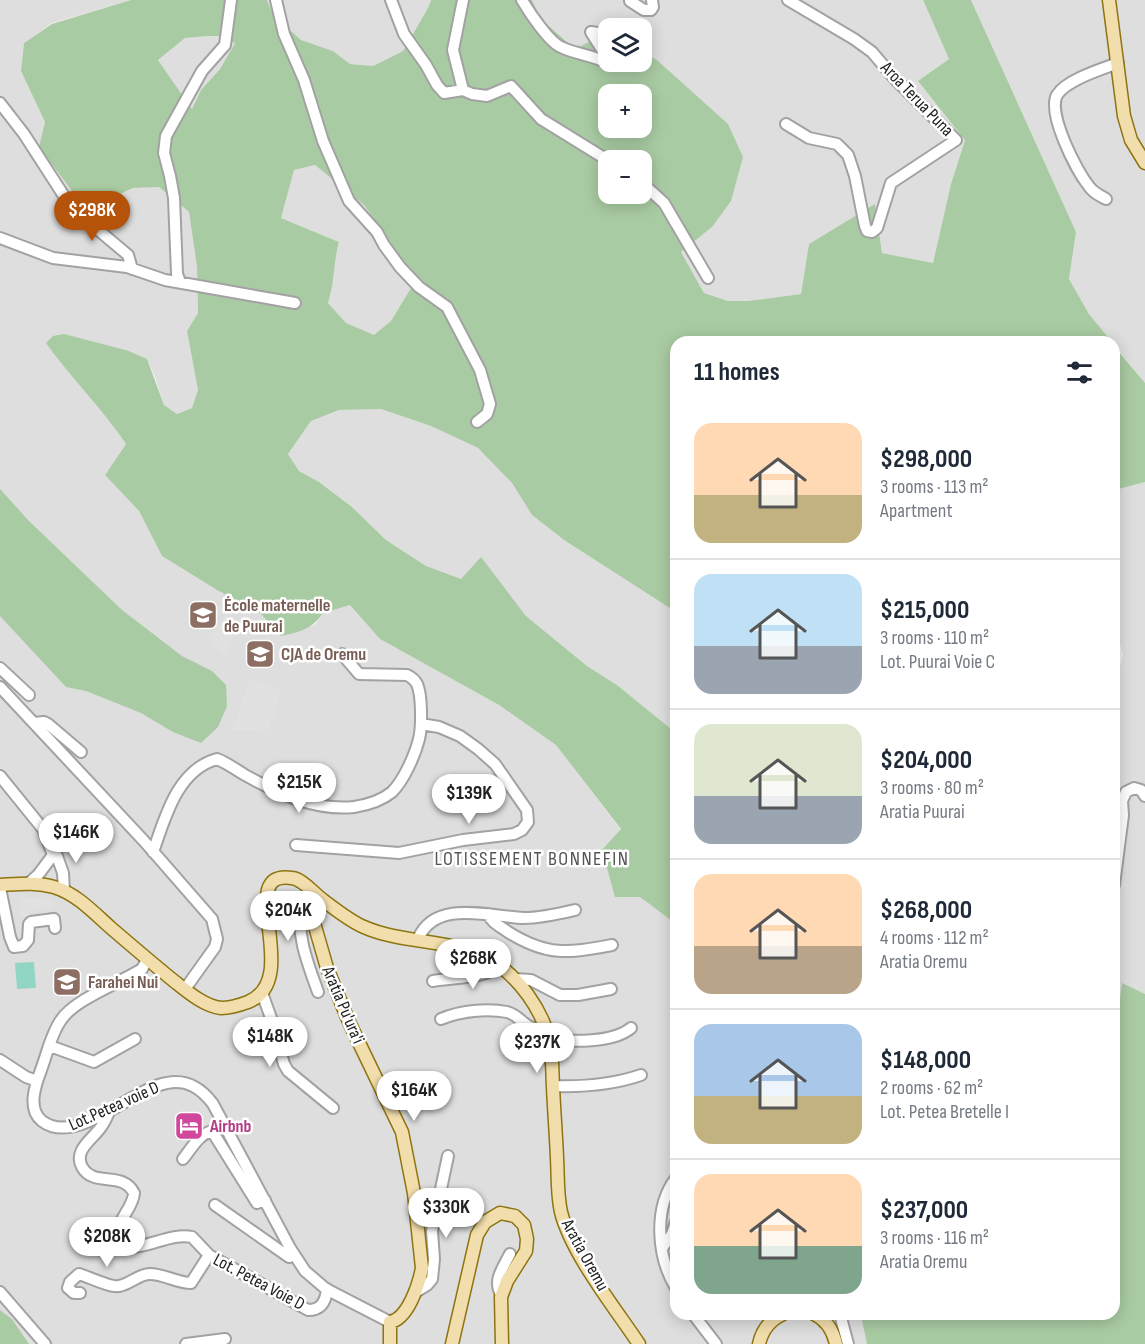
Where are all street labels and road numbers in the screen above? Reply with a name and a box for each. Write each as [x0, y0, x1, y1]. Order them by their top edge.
street label: Aroa Terua Puna [875, 57, 958, 141]
street label: Aratia Pu'ura'i [317, 962, 369, 1047]
street label: Lot.Petea voie D [66, 1077, 162, 1135]
street label: Aratia Oremu [556, 1215, 613, 1294]
street label: Lot. Petea Voie D [210, 1249, 308, 1315]

